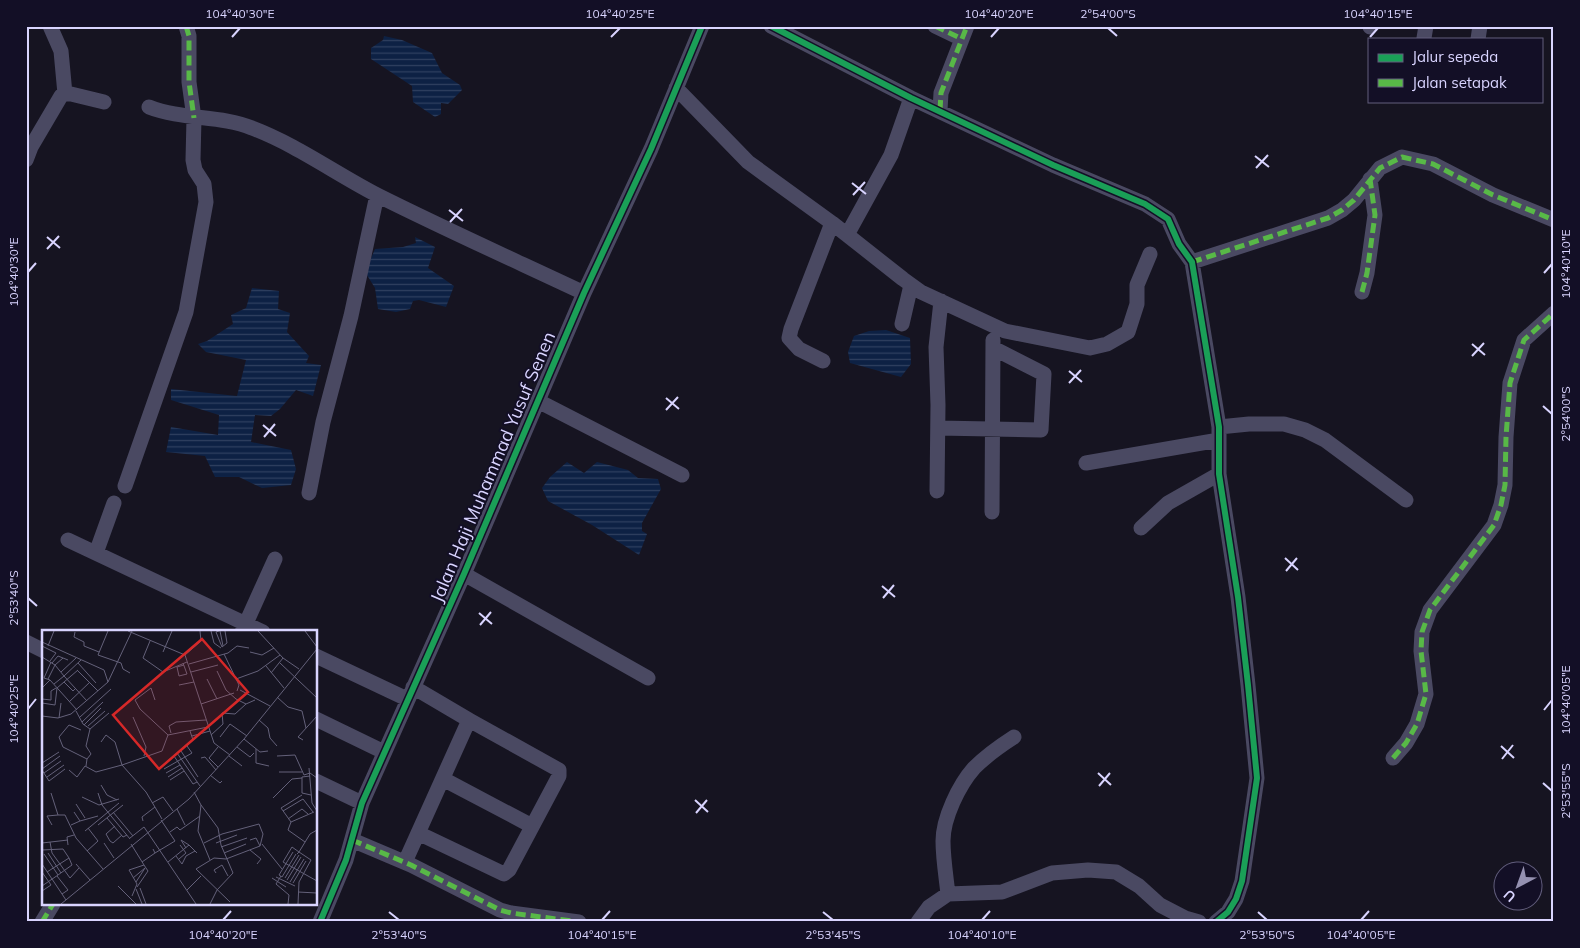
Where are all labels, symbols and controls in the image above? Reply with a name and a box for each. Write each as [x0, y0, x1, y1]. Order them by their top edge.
text: 104°40'30"E [205, 6, 275, 21]
text: 104°40'25"E [585, 6, 655, 21]
text: 104°40'20"E [964, 6, 1034, 21]
text: 2°54'00"S [1080, 6, 1136, 21]
text: 104°40'15"E [1343, 6, 1413, 21]
legend [1368, 38, 1542, 102]
text: Jalur sepeda [1412, 47, 1498, 66]
text: Jalan setapak [1412, 73, 1507, 92]
text: 104°40'10"E [1558, 229, 1573, 299]
text: 104°40'30"E [6, 237, 21, 307]
street label: Jalan Haji Muhammad Yusuf Senen [425, 328, 560, 606]
text: 2°54'00"S [1558, 386, 1573, 442]
text: 2°53'40"S [6, 570, 21, 626]
inset map [42, 630, 318, 906]
text: 104°40'05"E [1558, 665, 1573, 735]
text: 104°40'25"E [6, 674, 21, 744]
text: 2°53'55"S [1558, 763, 1573, 819]
north arrow [1492, 860, 1542, 910]
text: U [1500, 886, 1519, 906]
text: 104°40'20"E [188, 927, 258, 942]
text: 2°53'40"S [371, 927, 427, 942]
text: 104°40'15"E [567, 927, 637, 942]
text: 2°53'45"S [805, 927, 861, 942]
text: 104°40'10"E [947, 927, 1017, 942]
text: 2°53'50"S [1239, 927, 1295, 942]
text: 104°40'05"E [1326, 927, 1396, 942]

